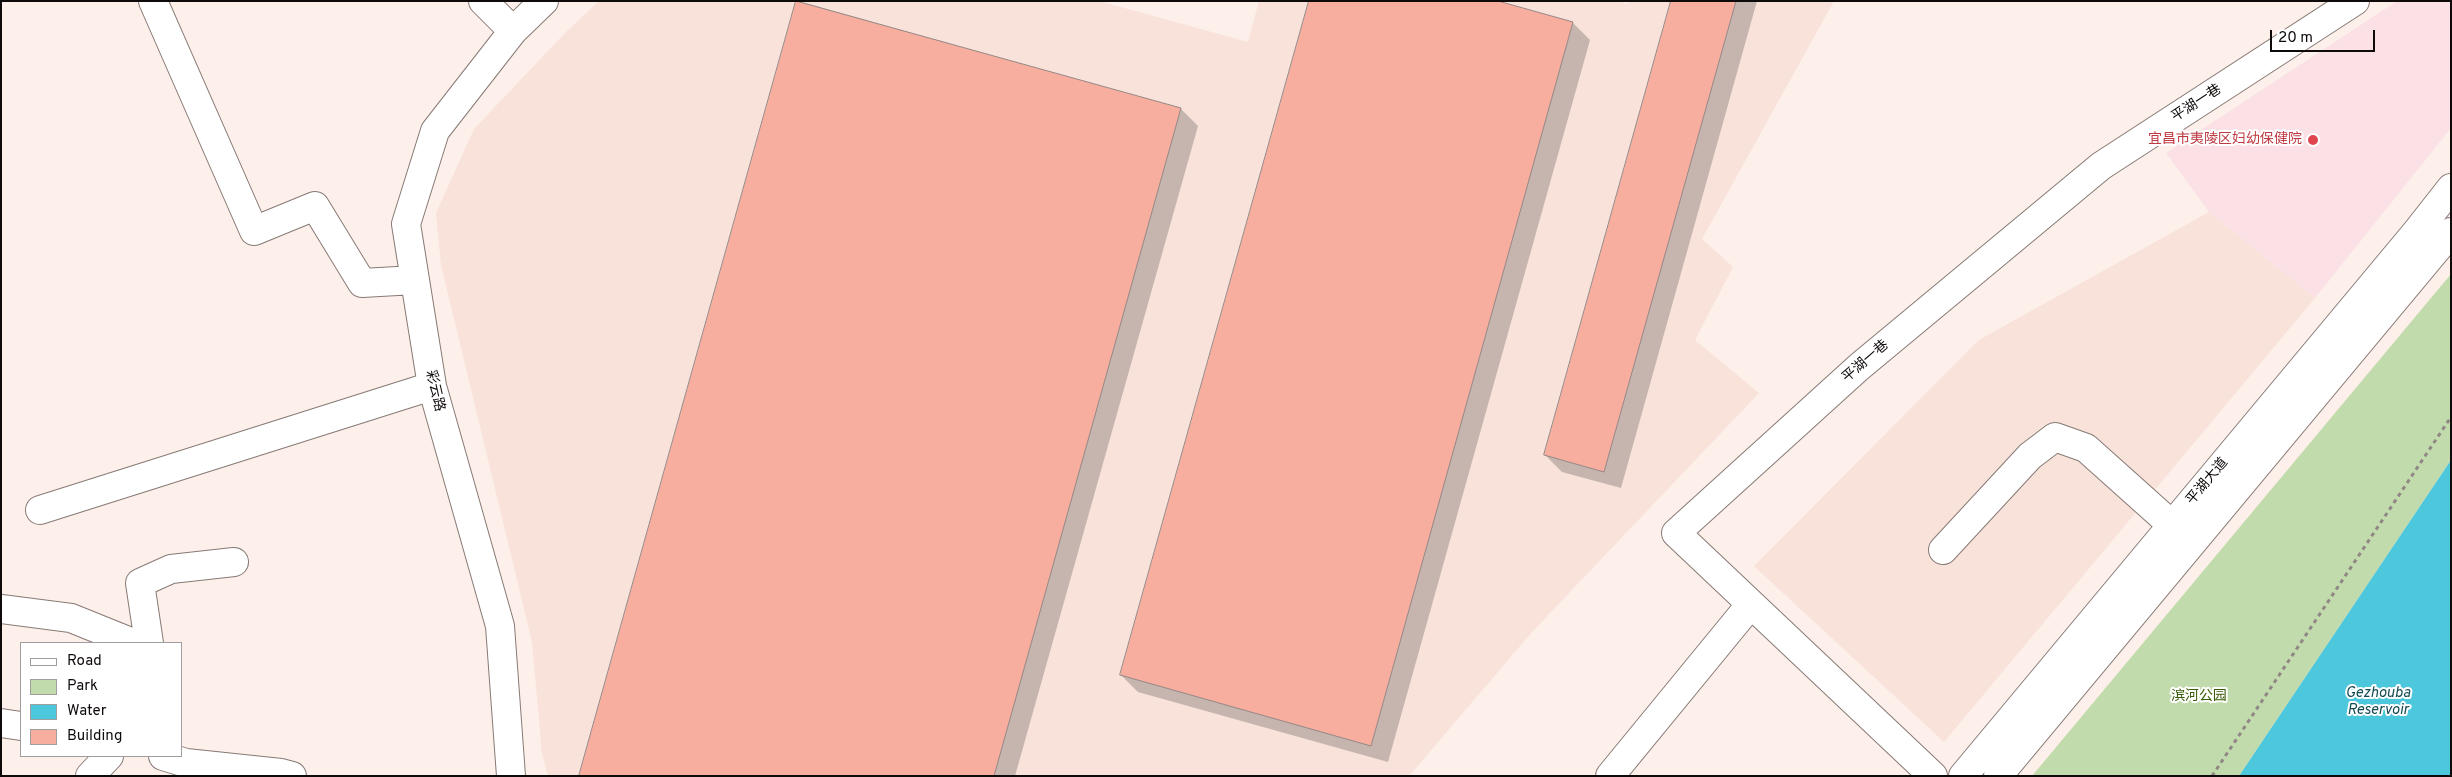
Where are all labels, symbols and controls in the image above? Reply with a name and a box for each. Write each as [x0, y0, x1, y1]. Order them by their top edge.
scale bar [2272, 20, 2377, 52]
text: 20 m [2278, 29, 2313, 48]
street label: 平湖一巷 [2169, 82, 2225, 126]
place label: 宜昌市夷陵区妇幼保健院 [2148, 132, 2302, 148]
marker: 宜昌市夷陵区妇幼保健院 [2306, 133, 2320, 147]
street label: 平湖一巷 [1839, 337, 1893, 387]
street label: 彩云路 [421, 369, 447, 413]
street label: 平湖大道 [2184, 455, 2232, 509]
legend [20, 642, 182, 757]
text: Road [67, 652, 102, 671]
text: Park [67, 677, 98, 696]
water label: Gezhouba Reservoir [2346, 685, 2410, 720]
park label: 滨河公园 [2171, 689, 2227, 705]
text: Water [67, 702, 106, 721]
text: Building [67, 727, 122, 746]

